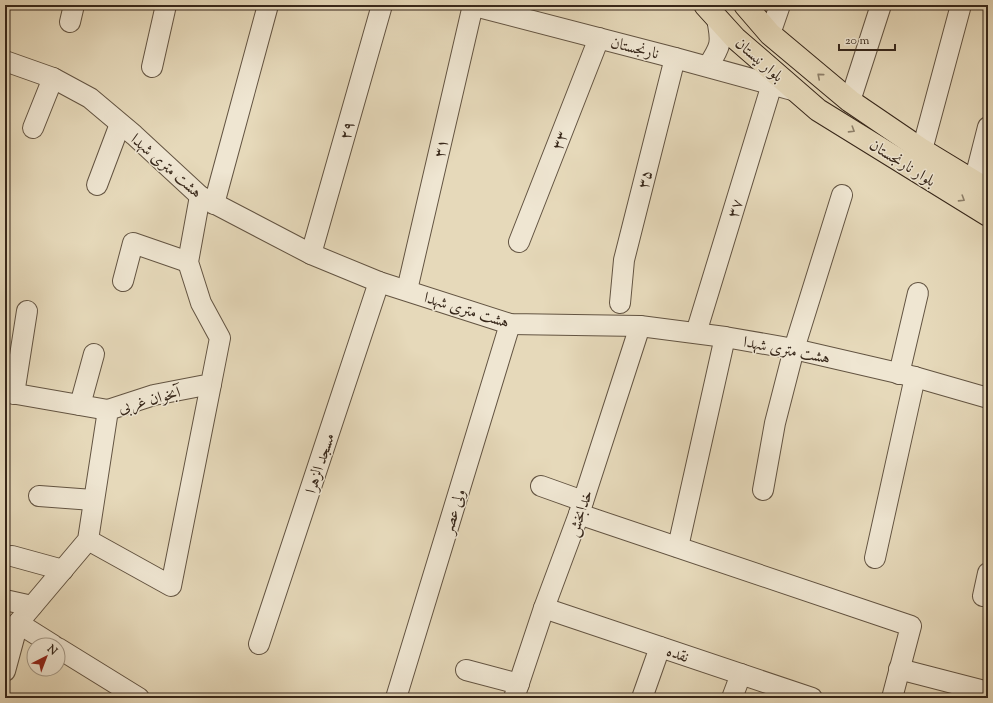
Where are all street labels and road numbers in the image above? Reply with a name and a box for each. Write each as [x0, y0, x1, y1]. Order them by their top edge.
street label: نارنجستان [608, 32, 661, 67]
street label: بلوار نیستان [729, 33, 788, 89]
street label: ۲۹ [335, 119, 362, 143]
street label: ۳۳ [547, 128, 575, 154]
street label: هشت متری شهدا [124, 129, 206, 205]
street label: بلوار نارنجستان [864, 135, 939, 194]
street label: ۳۱ [429, 137, 456, 160]
street label: ۳۵ [633, 168, 660, 191]
street label: ۳۷ [723, 196, 750, 221]
street label: هشت متری شهدا [421, 287, 512, 335]
street label: هشت متری شهدا [741, 332, 832, 371]
street label: آبخوان غربی [116, 382, 185, 421]
street label: مسجد الزهرا [301, 430, 342, 497]
street label: ولی عصر [437, 486, 473, 539]
street label: خدابخش [563, 487, 600, 540]
street label: نقده [663, 641, 692, 670]

